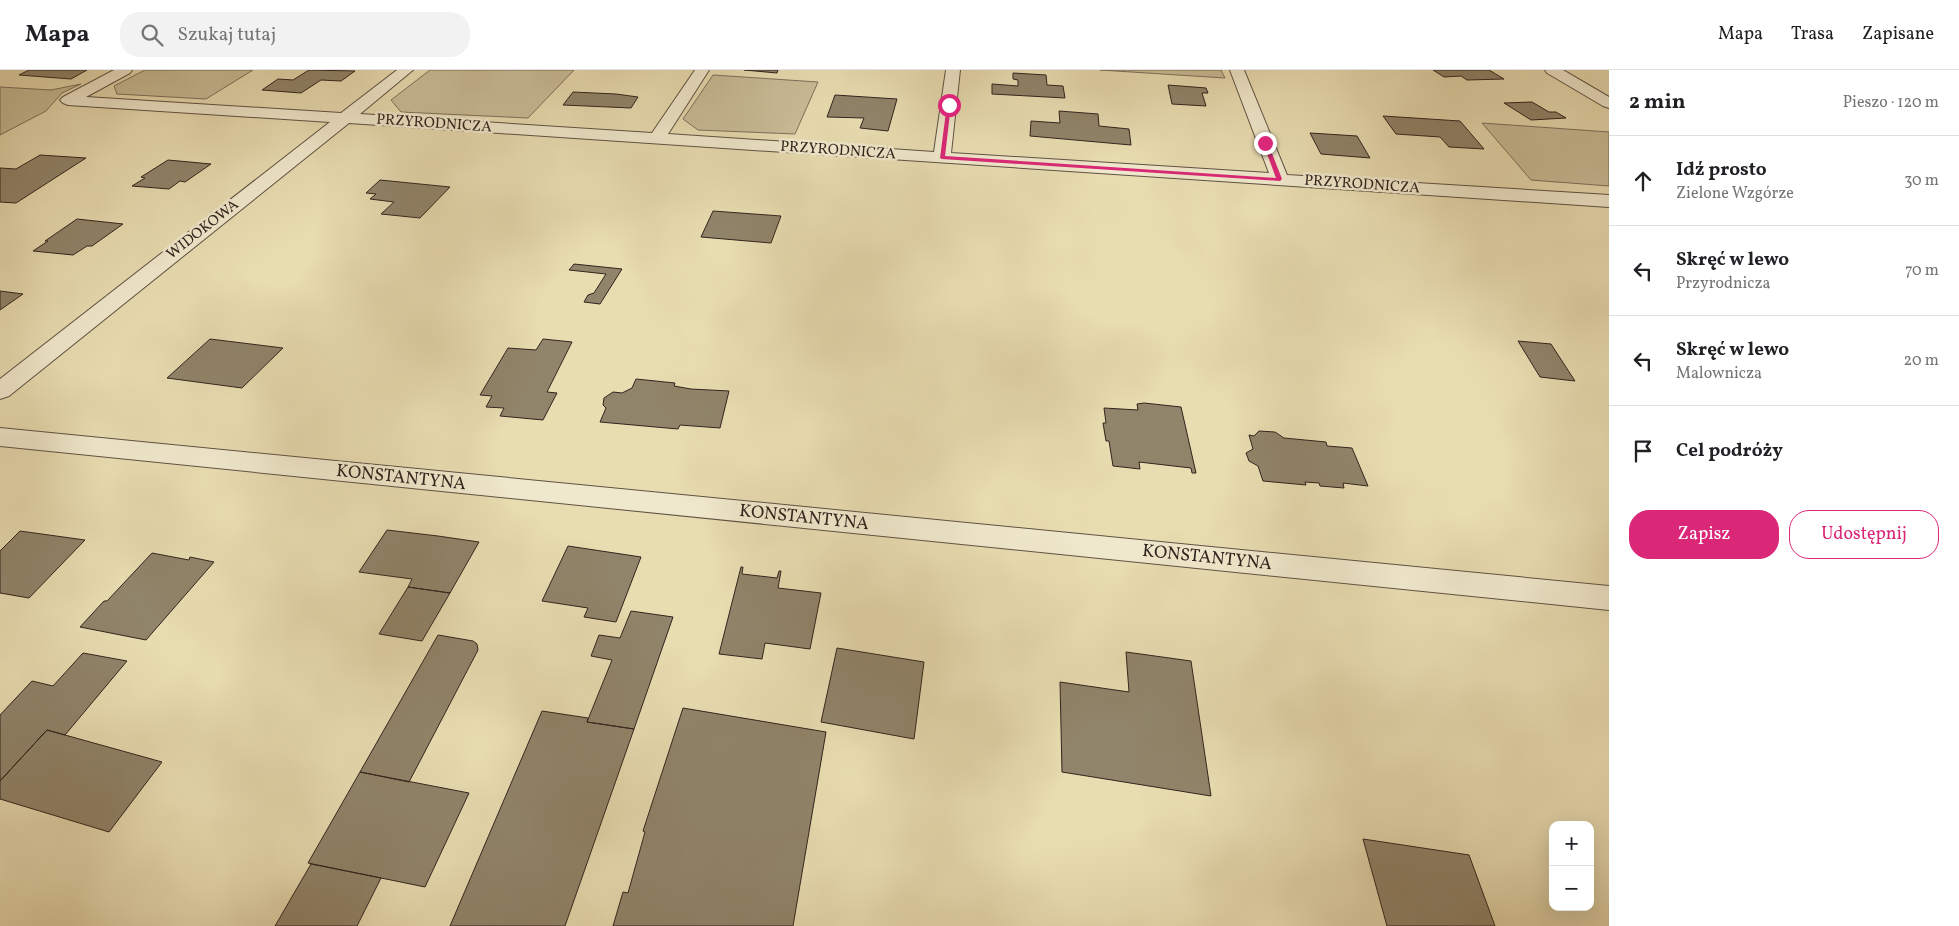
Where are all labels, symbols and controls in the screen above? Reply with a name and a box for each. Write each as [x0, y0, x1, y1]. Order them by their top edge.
search box [120, 12, 470, 57]
text: Mapa [25, 18, 90, 52]
icon: search [138, 21, 166, 49]
text: Szukaj tutaj [178, 22, 276, 48]
text: Mapa [1718, 22, 1763, 47]
text: Trasa [1791, 22, 1834, 47]
text: Zapisane [1862, 22, 1934, 47]
text: 2 min [1629, 88, 1686, 117]
text: Pieszo · 120 m [1843, 92, 1939, 114]
route start [938, 94, 961, 117]
street label: PRZYRODNICZA [375, 109, 493, 139]
route end [1254, 132, 1277, 155]
street label: PRZYRODNICZA [779, 136, 897, 166]
text: Idź prosto [1676, 157, 1767, 183]
icon: ahead [1629, 167, 1657, 195]
street label: PRZYRODNICZA [1303, 170, 1421, 200]
text: 30 m [1904, 170, 1939, 192]
text: Zielone Wzgórze [1676, 183, 1794, 205]
street label: WIDOKOWA [162, 195, 244, 265]
text: Skręć w lewo [1676, 247, 1789, 273]
icon: left [1629, 257, 1657, 285]
text: 70 m [1905, 260, 1939, 282]
text: Przyrodnicza [1676, 273, 1770, 295]
text: Skręć w lewo [1676, 337, 1789, 363]
icon: left [1629, 347, 1657, 375]
text: 20 m [1904, 350, 1939, 372]
text: Malownicza [1676, 363, 1762, 385]
icon: arrive [1629, 437, 1657, 465]
text: Cel podróży [1676, 438, 1783, 464]
street label: KONSTANTYNA [335, 459, 467, 497]
street label: KONSTANTYNA [738, 499, 870, 537]
button: Zapisz [1629, 510, 1779, 559]
button: Udostępnij [1789, 510, 1939, 559]
street label: KONSTANTYNA [1141, 539, 1273, 577]
map controls [1549, 821, 1594, 911]
button: + [1549, 821, 1594, 866]
button: − [1549, 866, 1594, 911]

